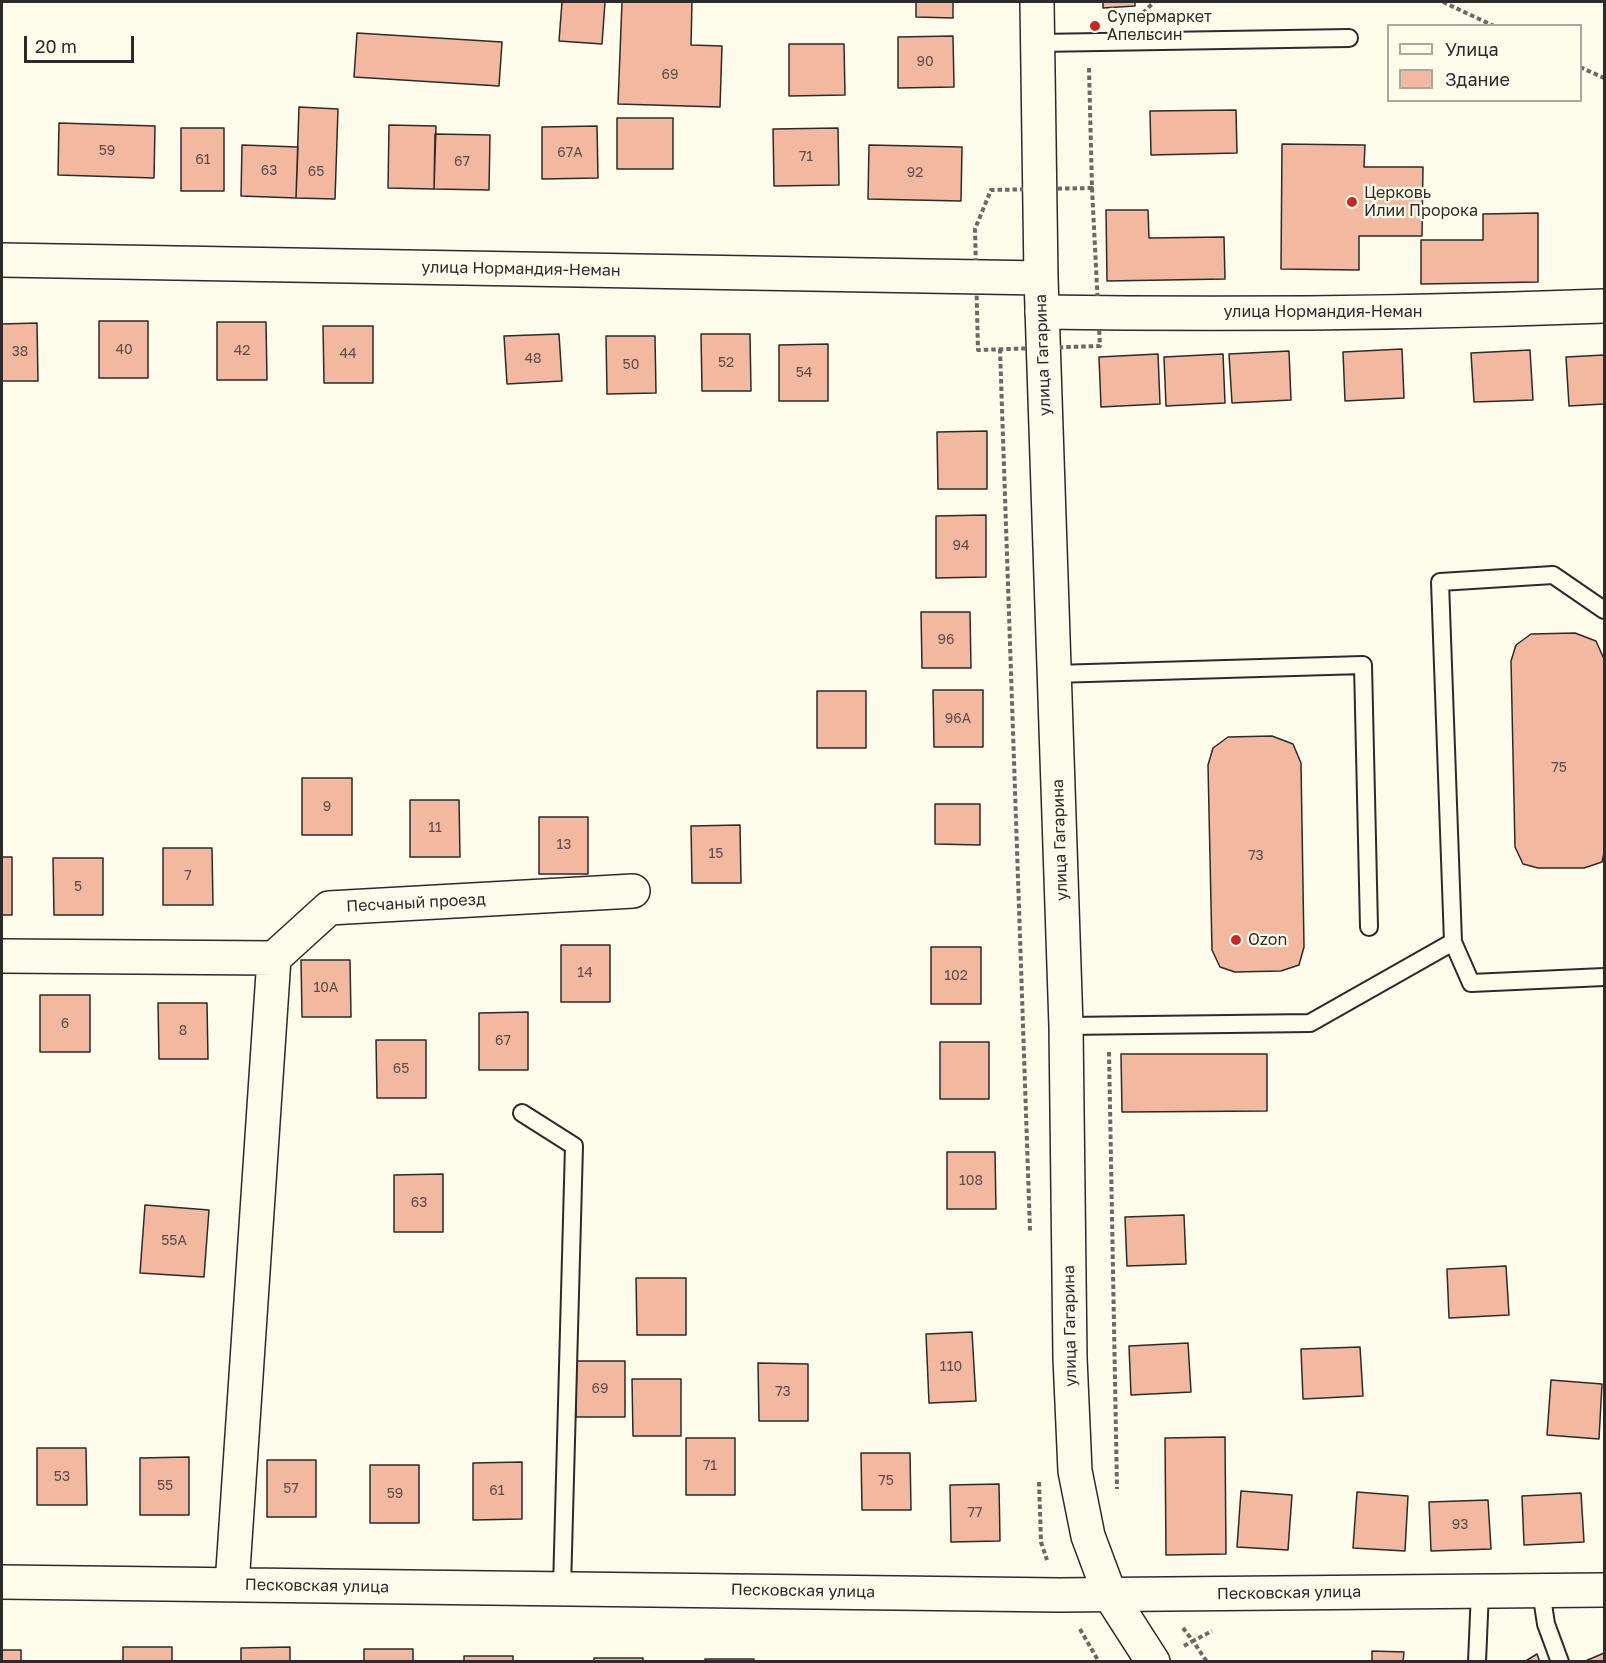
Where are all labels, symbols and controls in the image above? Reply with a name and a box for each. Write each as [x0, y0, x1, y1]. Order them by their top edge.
place label: Супермаркет Апельсин [1107, 7, 1212, 45]
marker: Супермаркет Апельсин [1088, 19, 1102, 33]
scale bar [27, 24, 136, 62]
legend [1387, 24, 1582, 102]
text: 20 m [35, 35, 77, 57]
text: Улица [1445, 38, 1499, 60]
house number: 90 [916, 54, 934, 70]
house number: 69 [662, 67, 678, 83]
text: Здание [1445, 68, 1510, 90]
house number: 59 [99, 143, 115, 159]
house number: 67А [557, 145, 583, 161]
house number: 71 [799, 149, 813, 165]
house number: 61 [195, 152, 211, 168]
house number: 67 [454, 154, 470, 170]
house number: 63 [261, 163, 277, 179]
house number: 65 [308, 164, 324, 180]
house number: 92 [907, 165, 923, 181]
place label: Церковь Илии Пророка [1364, 183, 1478, 221]
marker: Церковь Илии Пророка [1345, 195, 1359, 209]
street label: улица Нормандия-Неман [421, 258, 621, 280]
street label: улица Гагарина [1031, 294, 1055, 416]
street label: улица Нормандия-Неман [1223, 302, 1423, 322]
house number: 40 [115, 342, 133, 358]
house number: 42 [234, 343, 250, 359]
house number: 38 [12, 344, 28, 360]
house number: 44 [339, 346, 357, 362]
house number: 48 [524, 351, 542, 367]
house number: 52 [718, 355, 734, 371]
house number: 50 [623, 357, 639, 373]
house number: 54 [796, 365, 812, 381]
house number: 94 [952, 538, 970, 554]
house number: 96 [938, 632, 954, 648]
house number: 96А [945, 711, 971, 727]
house number: 75 [1551, 760, 1567, 776]
street label: улица Гагарина [1048, 779, 1072, 901]
house number: 9 [323, 799, 331, 815]
house number: 11 [428, 820, 442, 836]
house number: 13 [557, 837, 571, 853]
house number: 15 [709, 846, 723, 862]
house number: 73 [1248, 848, 1264, 864]
house number: 7 [184, 868, 192, 884]
house number: 5 [74, 879, 82, 895]
street label: Песчаный проезд [346, 890, 486, 916]
place label: Ozon [1248, 930, 1287, 950]
marker: Ozon [1229, 933, 1243, 947]
house number: 14 [577, 965, 593, 981]
house number: 102 [944, 968, 968, 984]
house number: 10А [314, 980, 338, 996]
house number: 6 [61, 1016, 69, 1032]
house number: 8 [179, 1023, 187, 1039]
house number: 67 [495, 1033, 511, 1049]
house number: 65 [393, 1061, 409, 1077]
house number: 108 [959, 1173, 983, 1189]
house number: 63 [411, 1195, 427, 1211]
house number: 55А [161, 1233, 187, 1249]
street label: улица Гагарина [1059, 1265, 1081, 1387]
house number: 110 [940, 1359, 962, 1375]
house number: 69 [592, 1381, 608, 1397]
house number: 73 [775, 1384, 791, 1400]
house number: 71 [703, 1458, 717, 1474]
house number: 53 [54, 1469, 70, 1485]
house number: 75 [878, 1473, 894, 1489]
house number: 55 [157, 1478, 173, 1494]
house number: 57 [283, 1481, 299, 1497]
house number: 61 [489, 1483, 505, 1499]
house number: 59 [387, 1486, 403, 1502]
house number: 77 [968, 1505, 982, 1521]
house number: 93 [1452, 1517, 1468, 1533]
street label: Песковская улица [245, 1575, 389, 1597]
street label: Песковская улица [731, 1580, 875, 1602]
street label: Песковская улица [1217, 1582, 1361, 1604]

